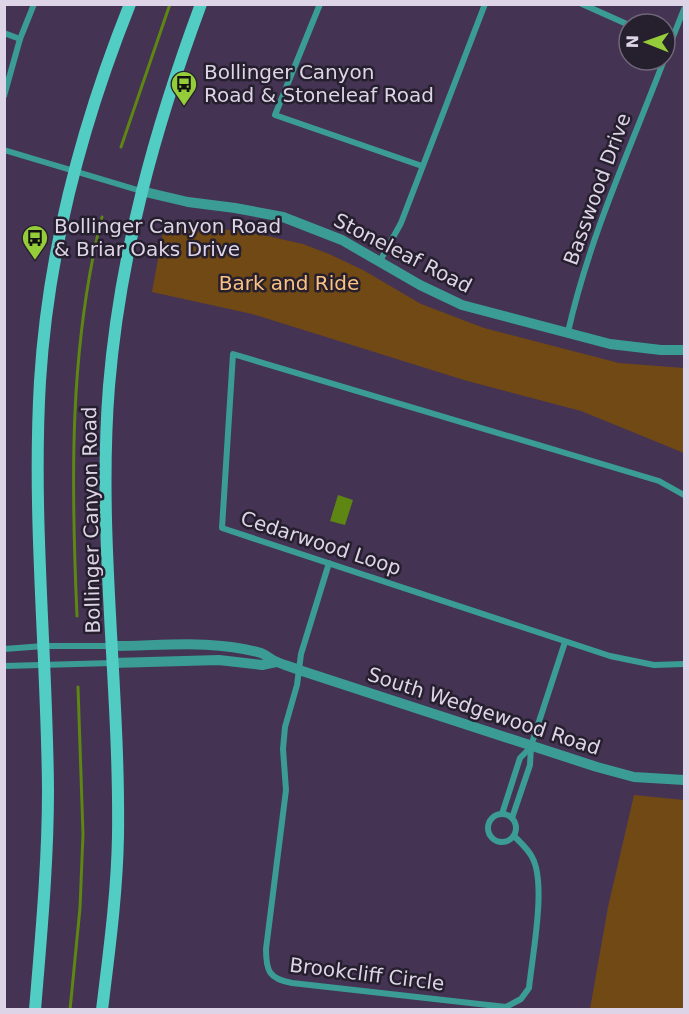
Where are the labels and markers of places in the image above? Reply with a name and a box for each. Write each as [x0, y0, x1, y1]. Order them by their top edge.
place label: Bollinger Canyon Road & Stoneleaf Road [204, 60, 434, 107]
bus stop icon: Bollinger Canyon Road & Stoneleaf Road [169, 69, 199, 107]
place label: Bollinger Canyon Road & Briar Oaks Drive [54, 214, 281, 261]
bus stop icon: Bollinger Canyon Road & Briar Oaks Drive [20, 223, 50, 261]

